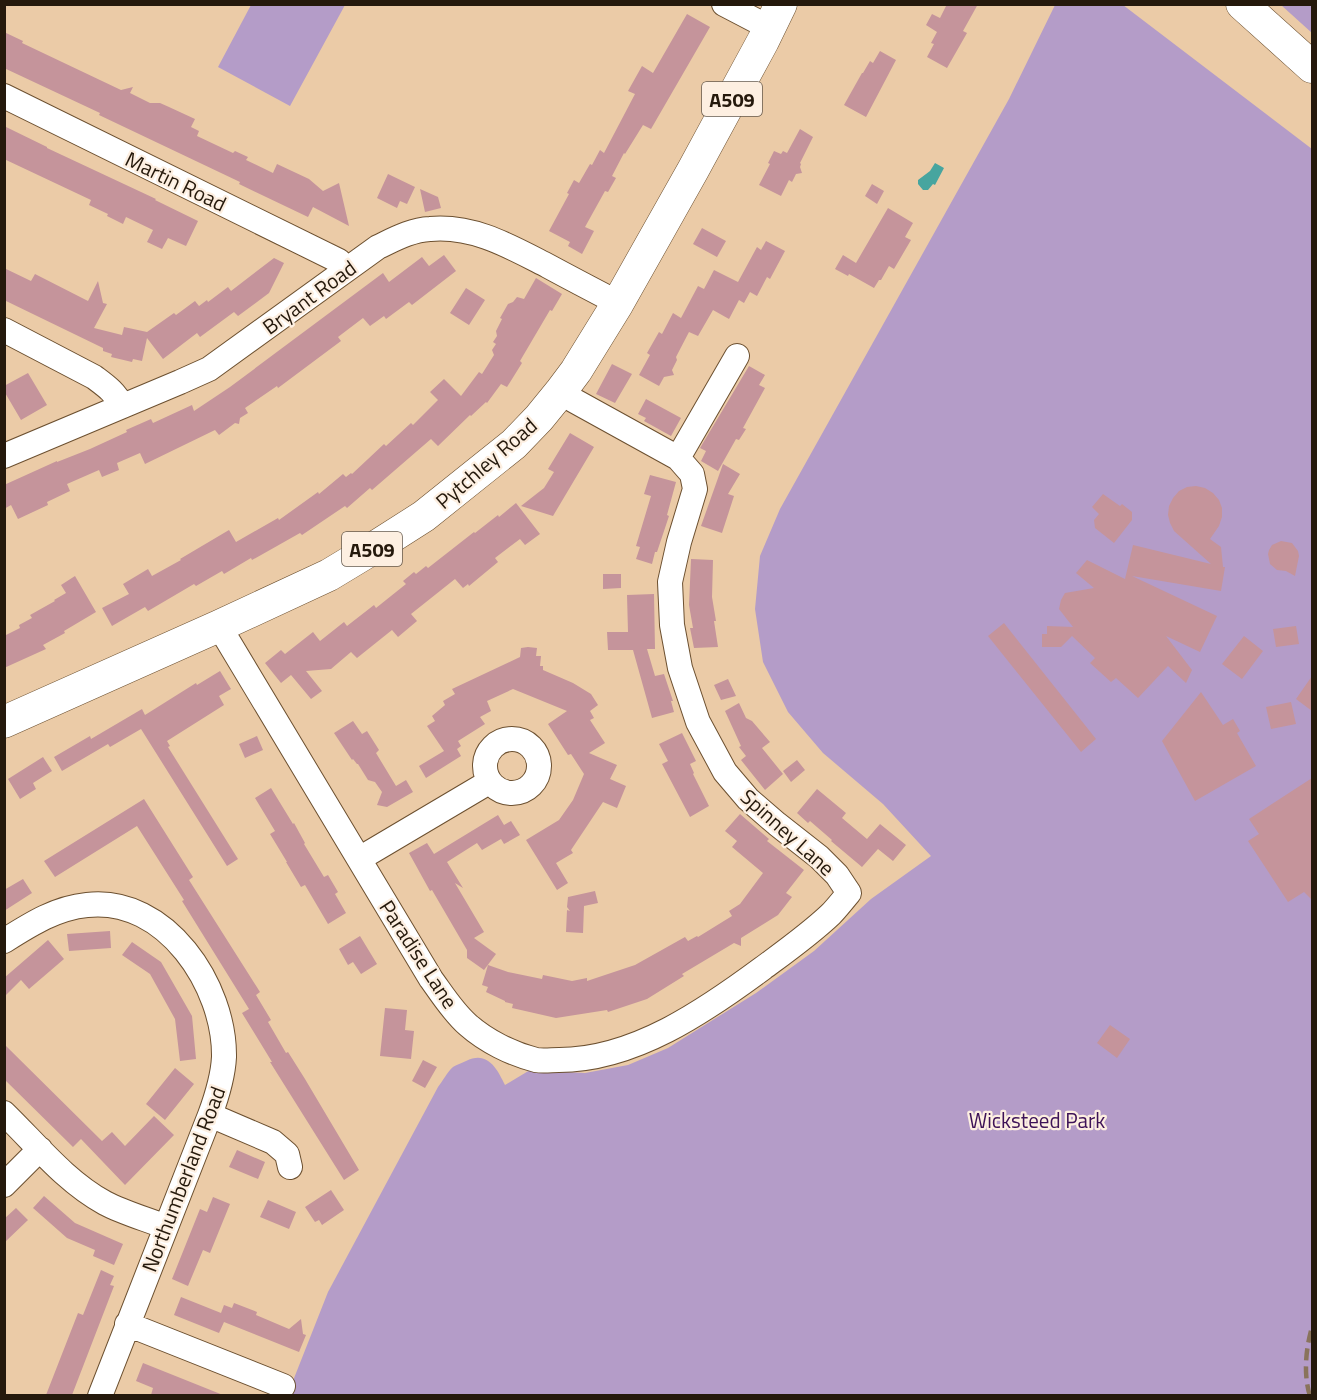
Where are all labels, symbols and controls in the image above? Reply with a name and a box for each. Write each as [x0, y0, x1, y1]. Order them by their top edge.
road number: A509 [702, 82, 762, 116]
street label: Martin Road [120, 143, 232, 219]
street label: Bryant Road [255, 252, 363, 342]
street label: Pytchley Road [428, 410, 544, 516]
road number: A509 [342, 532, 402, 566]
street label: Spinney Lane [734, 781, 842, 883]
street label: Paradise Lane [372, 893, 466, 1015]
street label: Northumberland Road [133, 1082, 233, 1276]
park label: Wicksteed Park [969, 1104, 1105, 1136]

